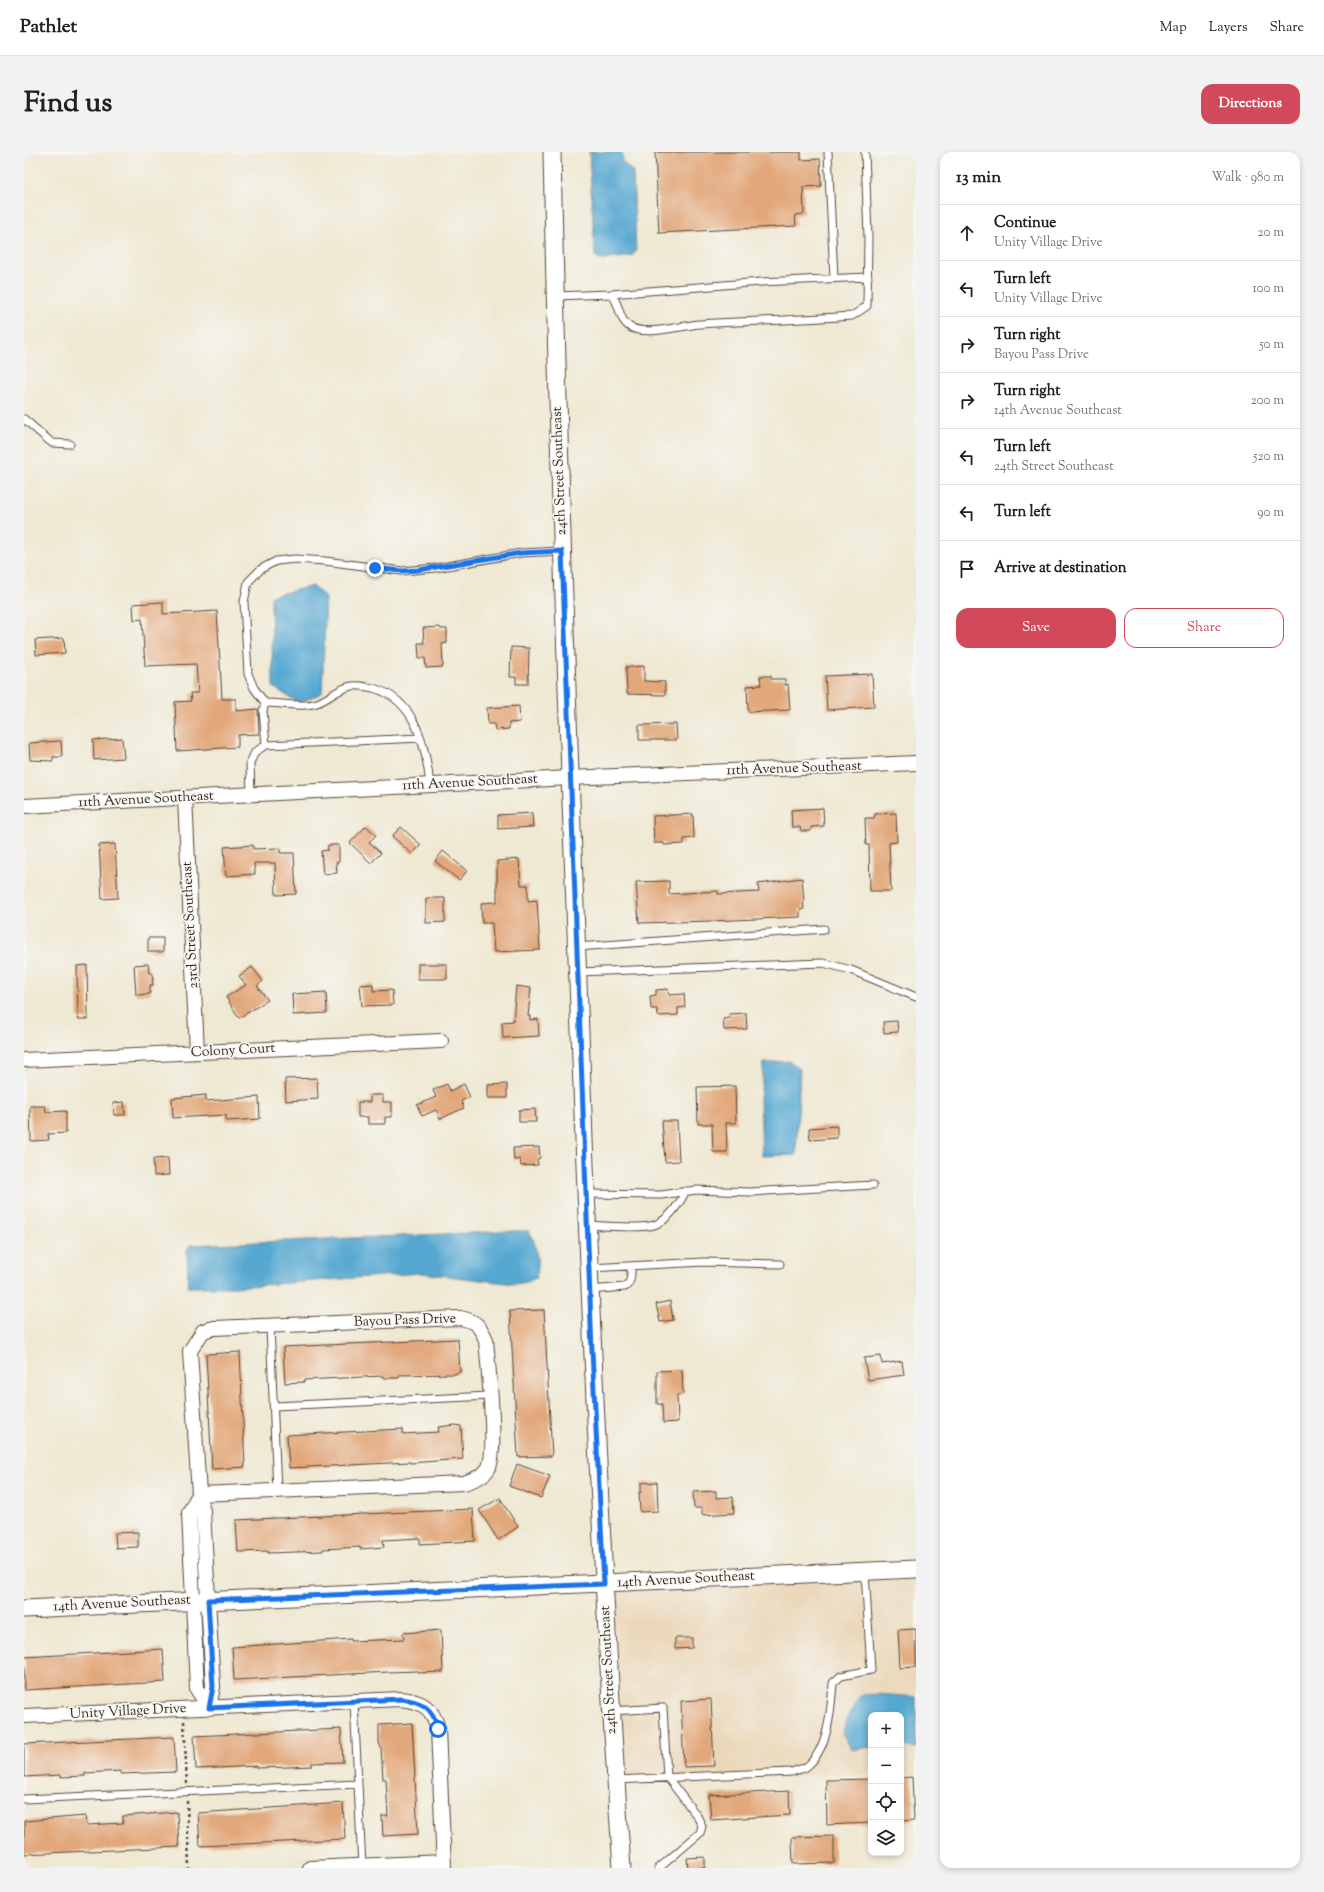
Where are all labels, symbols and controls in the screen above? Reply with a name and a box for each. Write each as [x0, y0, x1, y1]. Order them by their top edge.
text: Pathlet [20, 14, 77, 41]
text: Map [1160, 18, 1187, 38]
text: Layers [1209, 18, 1247, 38]
text: Share [1269, 18, 1304, 38]
text: Find us [24, 84, 112, 124]
button: Directions [1201, 84, 1300, 124]
text: 13 min [956, 166, 1001, 190]
text: Walk · 980 m [1211, 169, 1284, 187]
text: Continue [994, 213, 1056, 234]
icon: ahead [956, 222, 978, 244]
text: 20 m [1258, 224, 1284, 242]
text: Unity Village Drive [994, 234, 1102, 252]
text: Turn left [994, 269, 1051, 290]
icon: left [956, 278, 978, 300]
text: 100 m [1252, 280, 1284, 298]
text: Unity Village Drive [994, 290, 1102, 308]
text: Turn right [994, 325, 1060, 346]
icon: right [956, 334, 978, 356]
text: 50 m [1259, 336, 1284, 354]
text: Bayou Pass Drive [994, 346, 1089, 364]
text: Turn right [994, 381, 1060, 402]
icon: right [956, 390, 978, 412]
text: 200 m [1251, 392, 1284, 410]
text: 14th Avenue Southeast [994, 402, 1122, 420]
street label: 24th Street Southeast [548, 406, 572, 536]
text: Turn left [994, 437, 1051, 458]
icon: left [956, 446, 978, 468]
text: 520 m [1253, 448, 1284, 466]
text: 24th Street Southeast [994, 458, 1114, 476]
icon: left [956, 502, 978, 524]
text: Turn left [994, 502, 1051, 523]
text: 90 m [1257, 504, 1284, 522]
icon: arrive [956, 558, 978, 580]
text: Arrive at destination [994, 558, 1127, 579]
route end [366, 559, 384, 577]
button: Save [956, 608, 1116, 648]
button: Share [1124, 608, 1284, 648]
street label: 11th Avenue Southeast [726, 757, 862, 781]
street label: 11th Avenue Southeast [402, 769, 538, 797]
street label: 11th Avenue Southeast [78, 786, 214, 814]
street label: 23rd Street Southeast [178, 861, 204, 989]
street label: Colony Court [190, 1039, 276, 1063]
street label: Bayou Pass Drive [354, 1309, 456, 1333]
street label: 14th Avenue Southeast [617, 1566, 755, 1594]
street label: 14th Avenue Southeast [53, 1590, 191, 1618]
street label: 24th Street Southeast [596, 1605, 622, 1735]
street label: Unity Village Drive [69, 1699, 187, 1725]
map controls [868, 1712, 904, 1856]
button: + [868, 1712, 904, 1748]
route start [429, 1720, 447, 1738]
button: − [868, 1748, 904, 1784]
button: locate [868, 1784, 904, 1820]
button: layers [868, 1820, 904, 1856]

